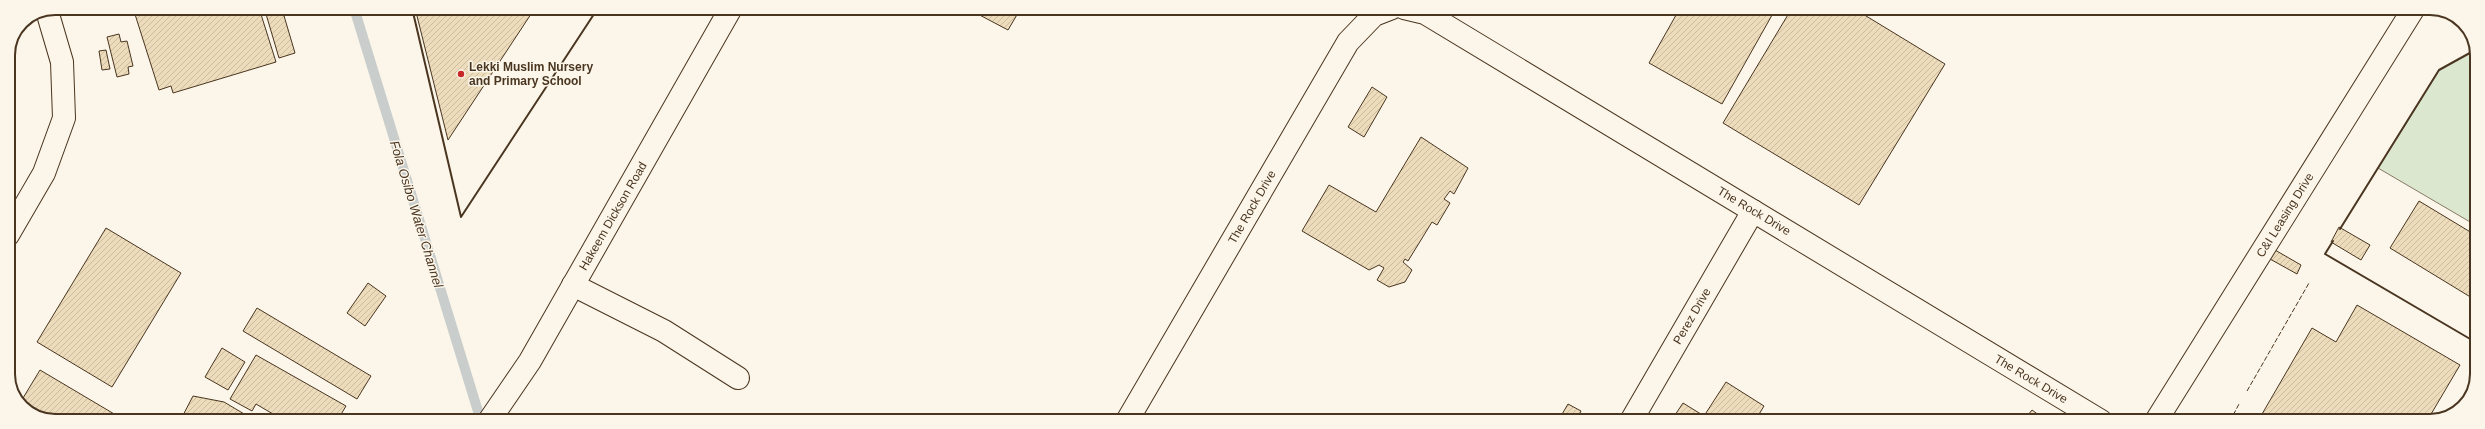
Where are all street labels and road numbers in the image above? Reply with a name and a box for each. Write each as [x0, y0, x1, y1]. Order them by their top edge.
street label: Hakeem Dickson Road [576, 159, 650, 273]
street label: The Rock Drive [1225, 167, 1279, 246]
street label: C&I Leasing Drive [2253, 170, 2317, 260]
street label: The Rock Drive [1715, 184, 1793, 238]
street label: Perez Drive [1670, 285, 1714, 347]
street label: The Rock Drive [1992, 352, 2070, 406]

